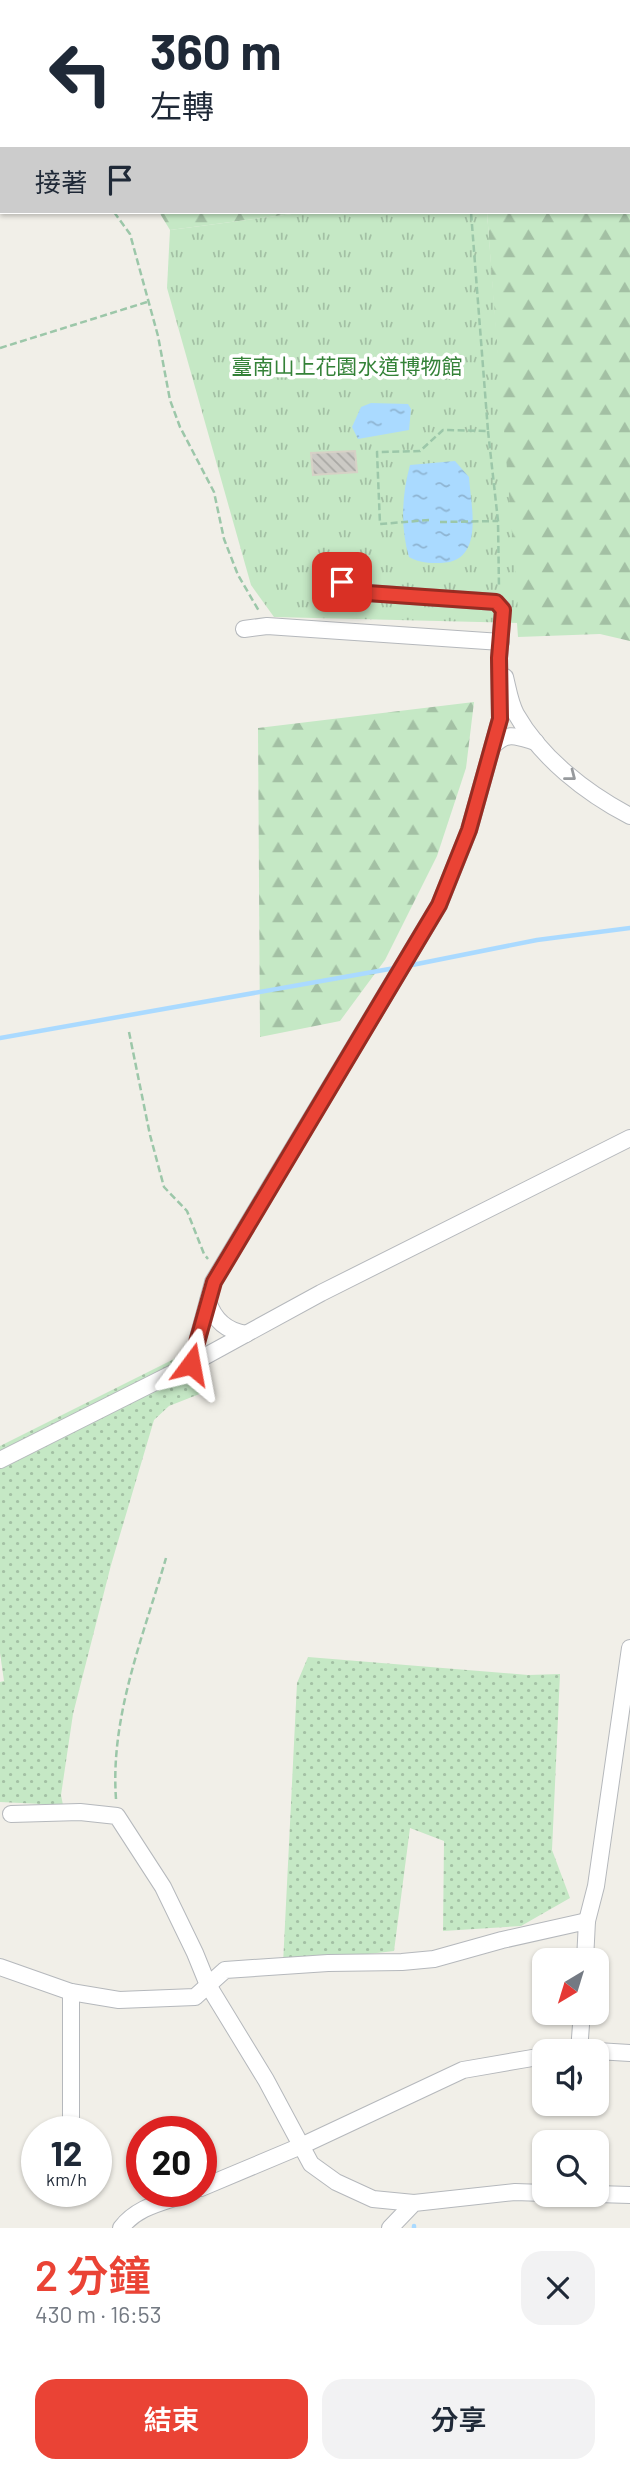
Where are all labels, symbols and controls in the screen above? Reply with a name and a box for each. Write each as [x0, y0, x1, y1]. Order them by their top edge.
text: 360 m [150, 21, 281, 80]
icon: left [35, 28, 126, 119]
text: 左轉 [150, 86, 214, 124]
icon: arrive [101, 161, 139, 199]
text: 接著 [35, 166, 87, 197]
park label: 臺南山上花園水道博物館 [232, 353, 463, 378]
pin [312, 552, 372, 612]
icon: arrive [323, 563, 361, 601]
one-way arrow [563, 767, 576, 780]
position arrow [154, 1327, 228, 1401]
north arrow [532, 1948, 609, 2025]
map controls [532, 1948, 609, 2207]
button: sound [532, 2039, 609, 2116]
speed limit sign: 20 [126, 2116, 217, 2207]
button: search [532, 2130, 609, 2207]
text: 12 [50, 2131, 82, 2173]
text: km/h [46, 2168, 87, 2190]
text: 2 分鐘 [35, 2249, 151, 2299]
button: close [521, 2251, 595, 2325]
text: 430 m · 16:53 [35, 2300, 162, 2328]
button: 結束 [35, 2379, 308, 2459]
button: 分享 [322, 2379, 595, 2459]

